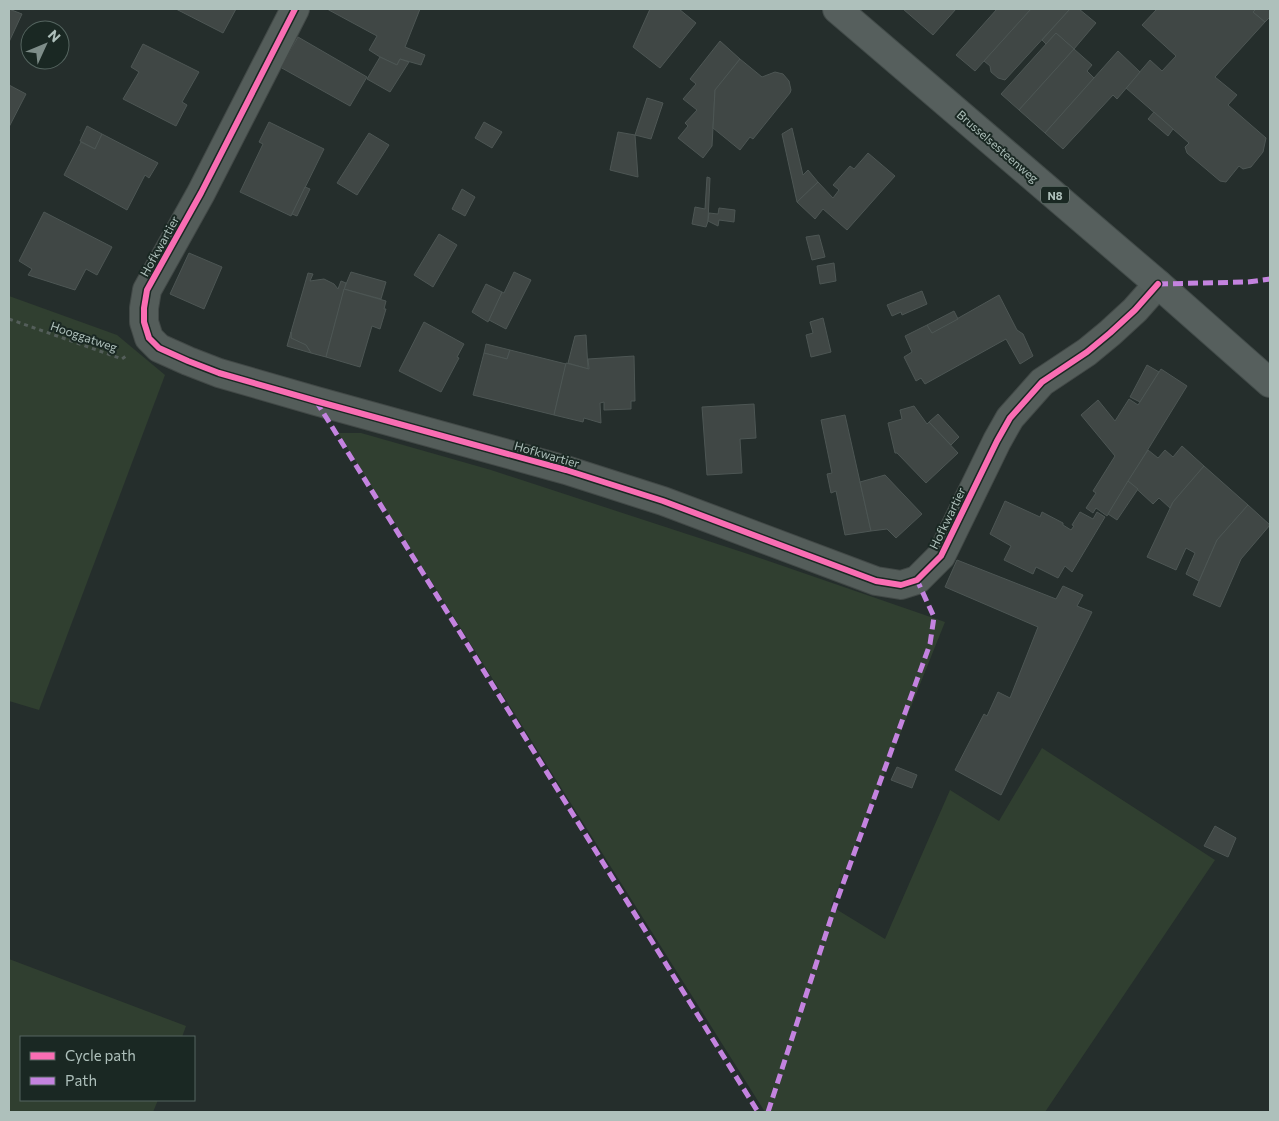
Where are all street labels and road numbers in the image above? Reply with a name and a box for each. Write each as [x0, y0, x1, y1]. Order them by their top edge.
street label: Brusselsesteenweg [954, 107, 1042, 185]
road number: N8 [1041, 186, 1069, 204]
street label: Hofkwartier [137, 213, 181, 279]
street label: Hooggatweg [49, 318, 120, 354]
street label: Hofkwartier [513, 438, 581, 470]
street label: Hofkwartier [926, 485, 968, 551]

